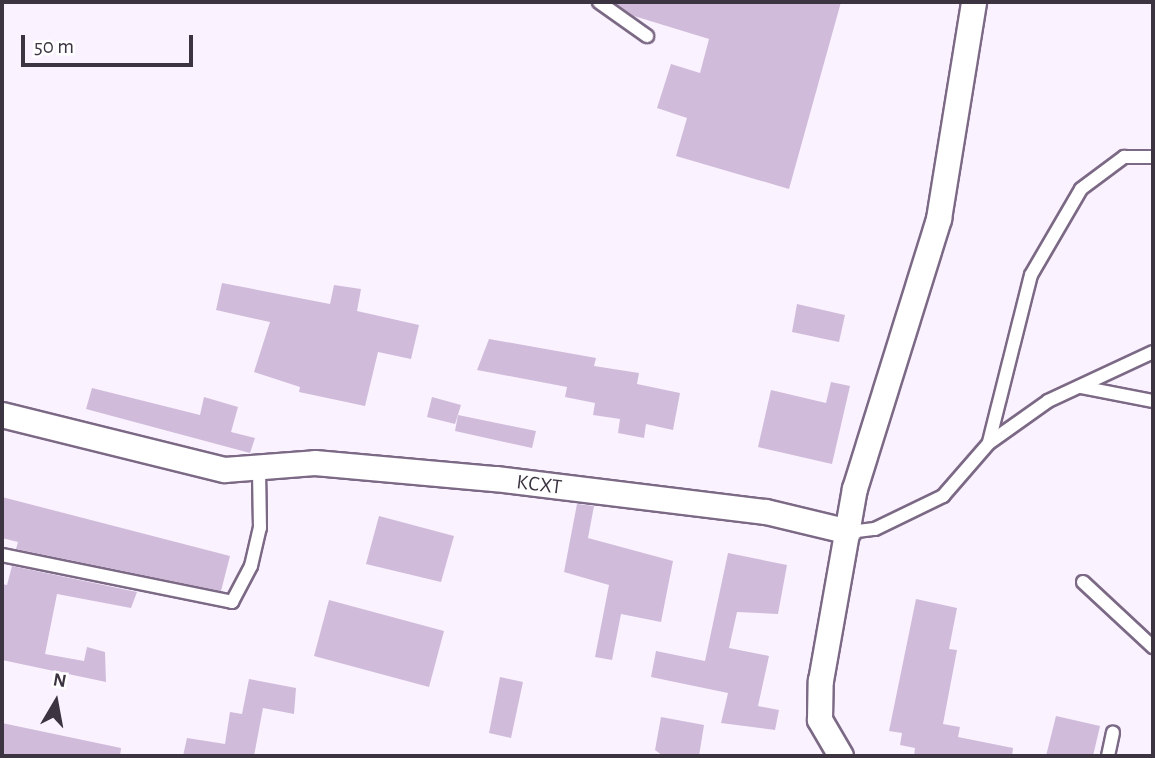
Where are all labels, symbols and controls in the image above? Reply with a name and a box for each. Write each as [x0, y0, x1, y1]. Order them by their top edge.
scale bar [24, 21, 196, 65]
text: 50 m [34, 36, 74, 57]
street label: КСХТ [515, 470, 563, 500]
north arrow [21, 667, 91, 737]
text: N [52, 670, 68, 691]

